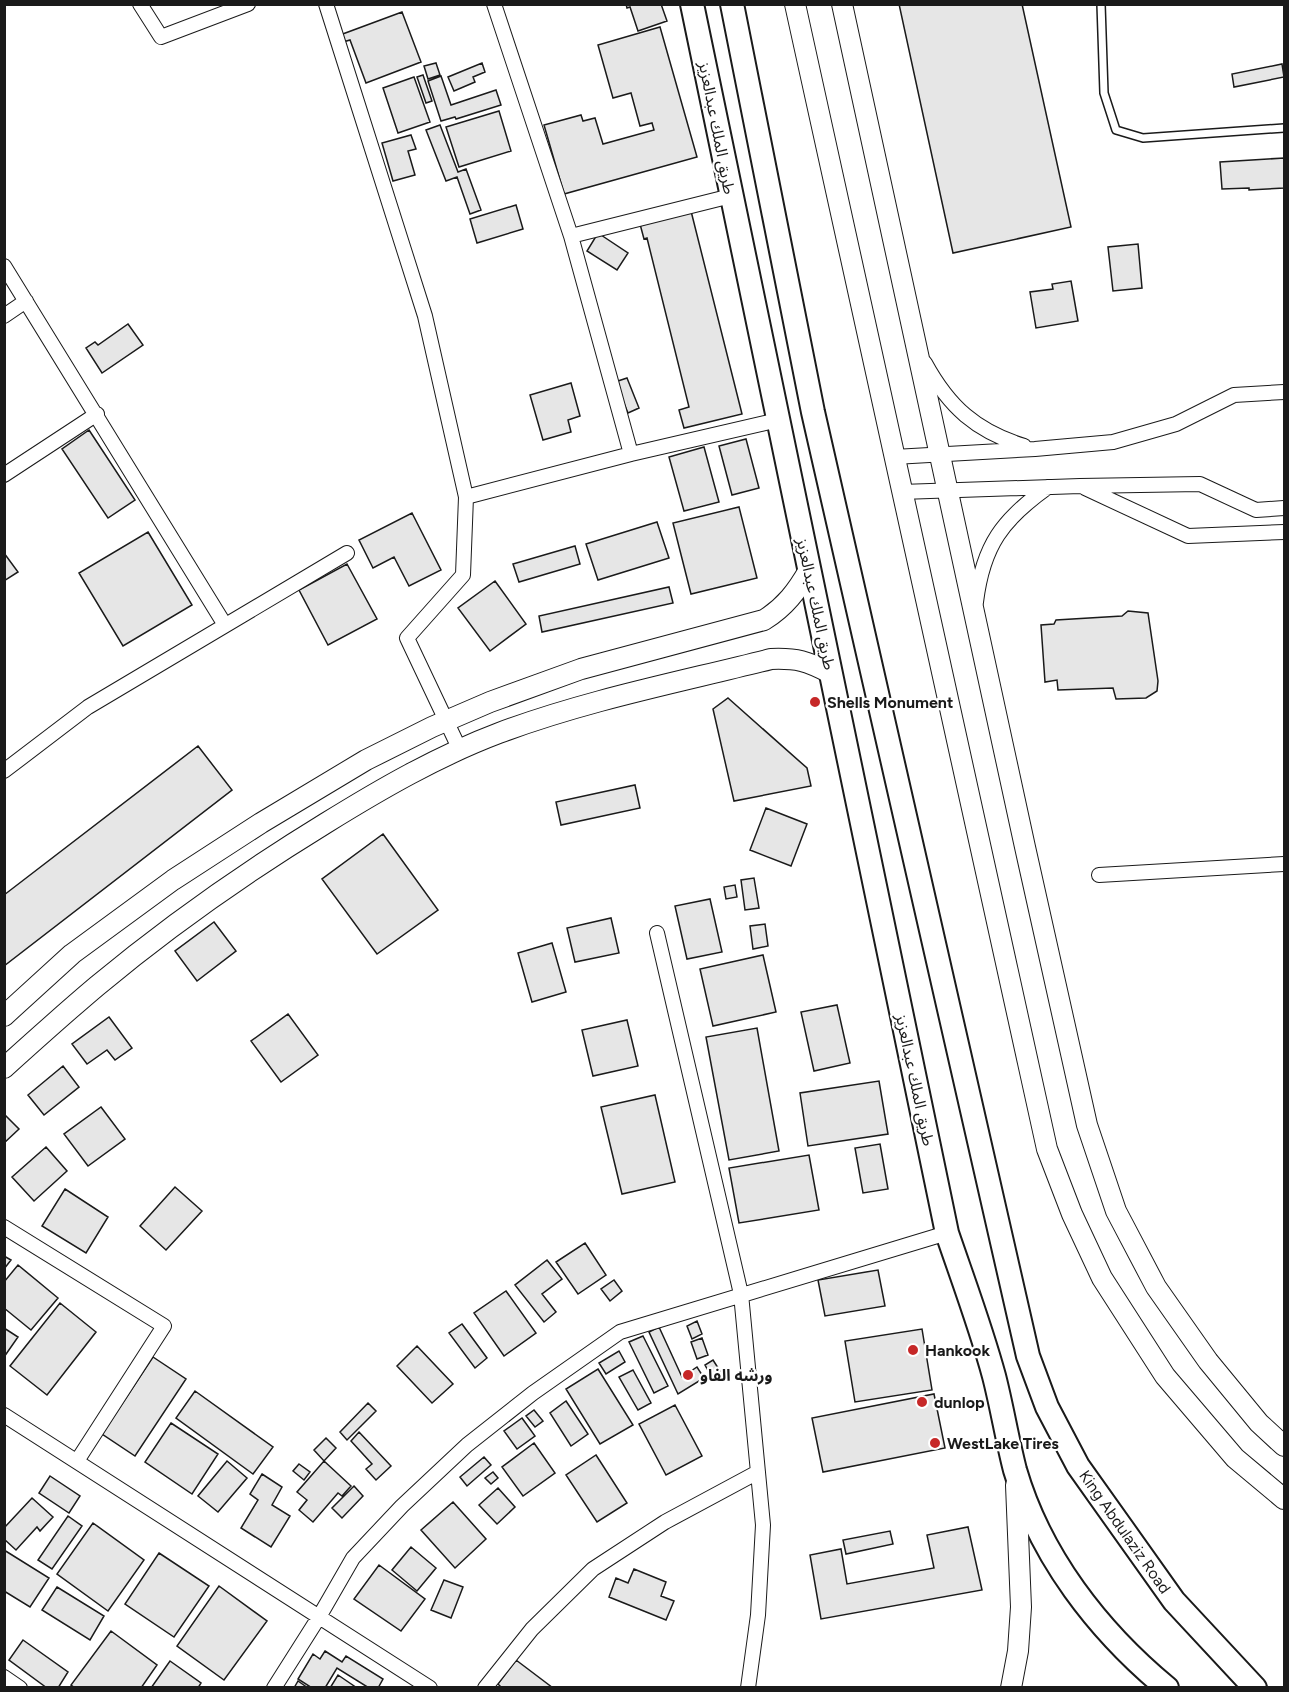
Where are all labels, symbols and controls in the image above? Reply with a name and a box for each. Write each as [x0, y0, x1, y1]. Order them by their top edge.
street label: طريق الملك عبدالعزيز [694, 59, 739, 196]
street label: طريق الملك عبدالعزيز [792, 535, 839, 672]
place label: Shells Monument [827, 693, 953, 712]
marker: Shells Monument [808, 695, 822, 709]
street label: طريق الملك عبدالعزيز [891, 1011, 938, 1148]
place label: Hankook [925, 1341, 990, 1360]
marker: Hankook [906, 1343, 920, 1357]
place label: ورشه الفاو [700, 1366, 773, 1385]
marker: ورشه الفاو [681, 1368, 695, 1382]
place label: dunlop [934, 1393, 985, 1412]
marker: dunlop [915, 1395, 929, 1409]
place label: WestLake Tires [947, 1434, 1059, 1453]
marker: WestLake Tires [928, 1436, 942, 1450]
street label: King Abdulaziz Road [1075, 1467, 1175, 1597]

